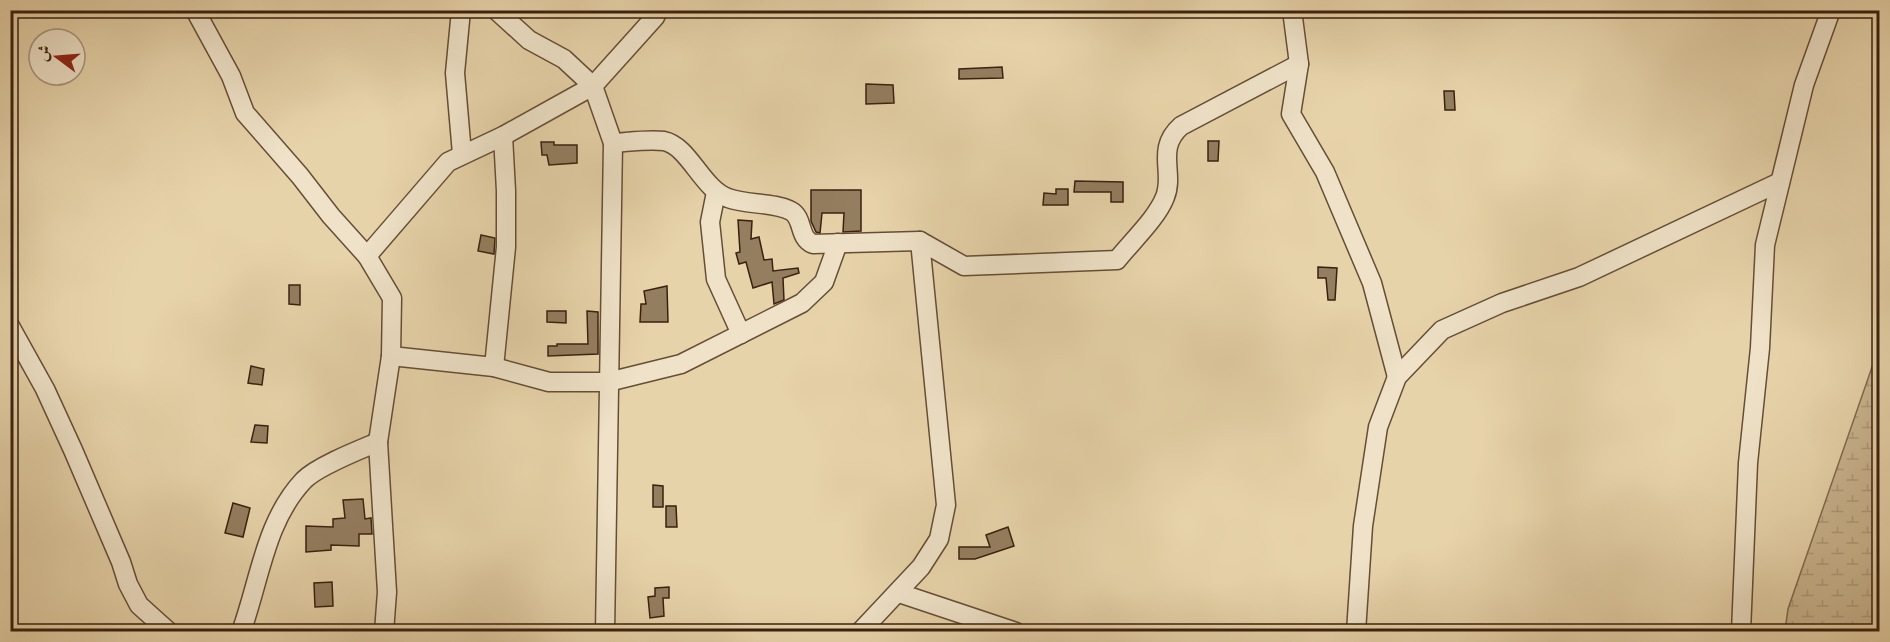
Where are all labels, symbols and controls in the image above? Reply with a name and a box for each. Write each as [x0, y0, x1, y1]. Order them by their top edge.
north arrow [27, 27, 87, 87]
text: ش [32, 43, 55, 64]

